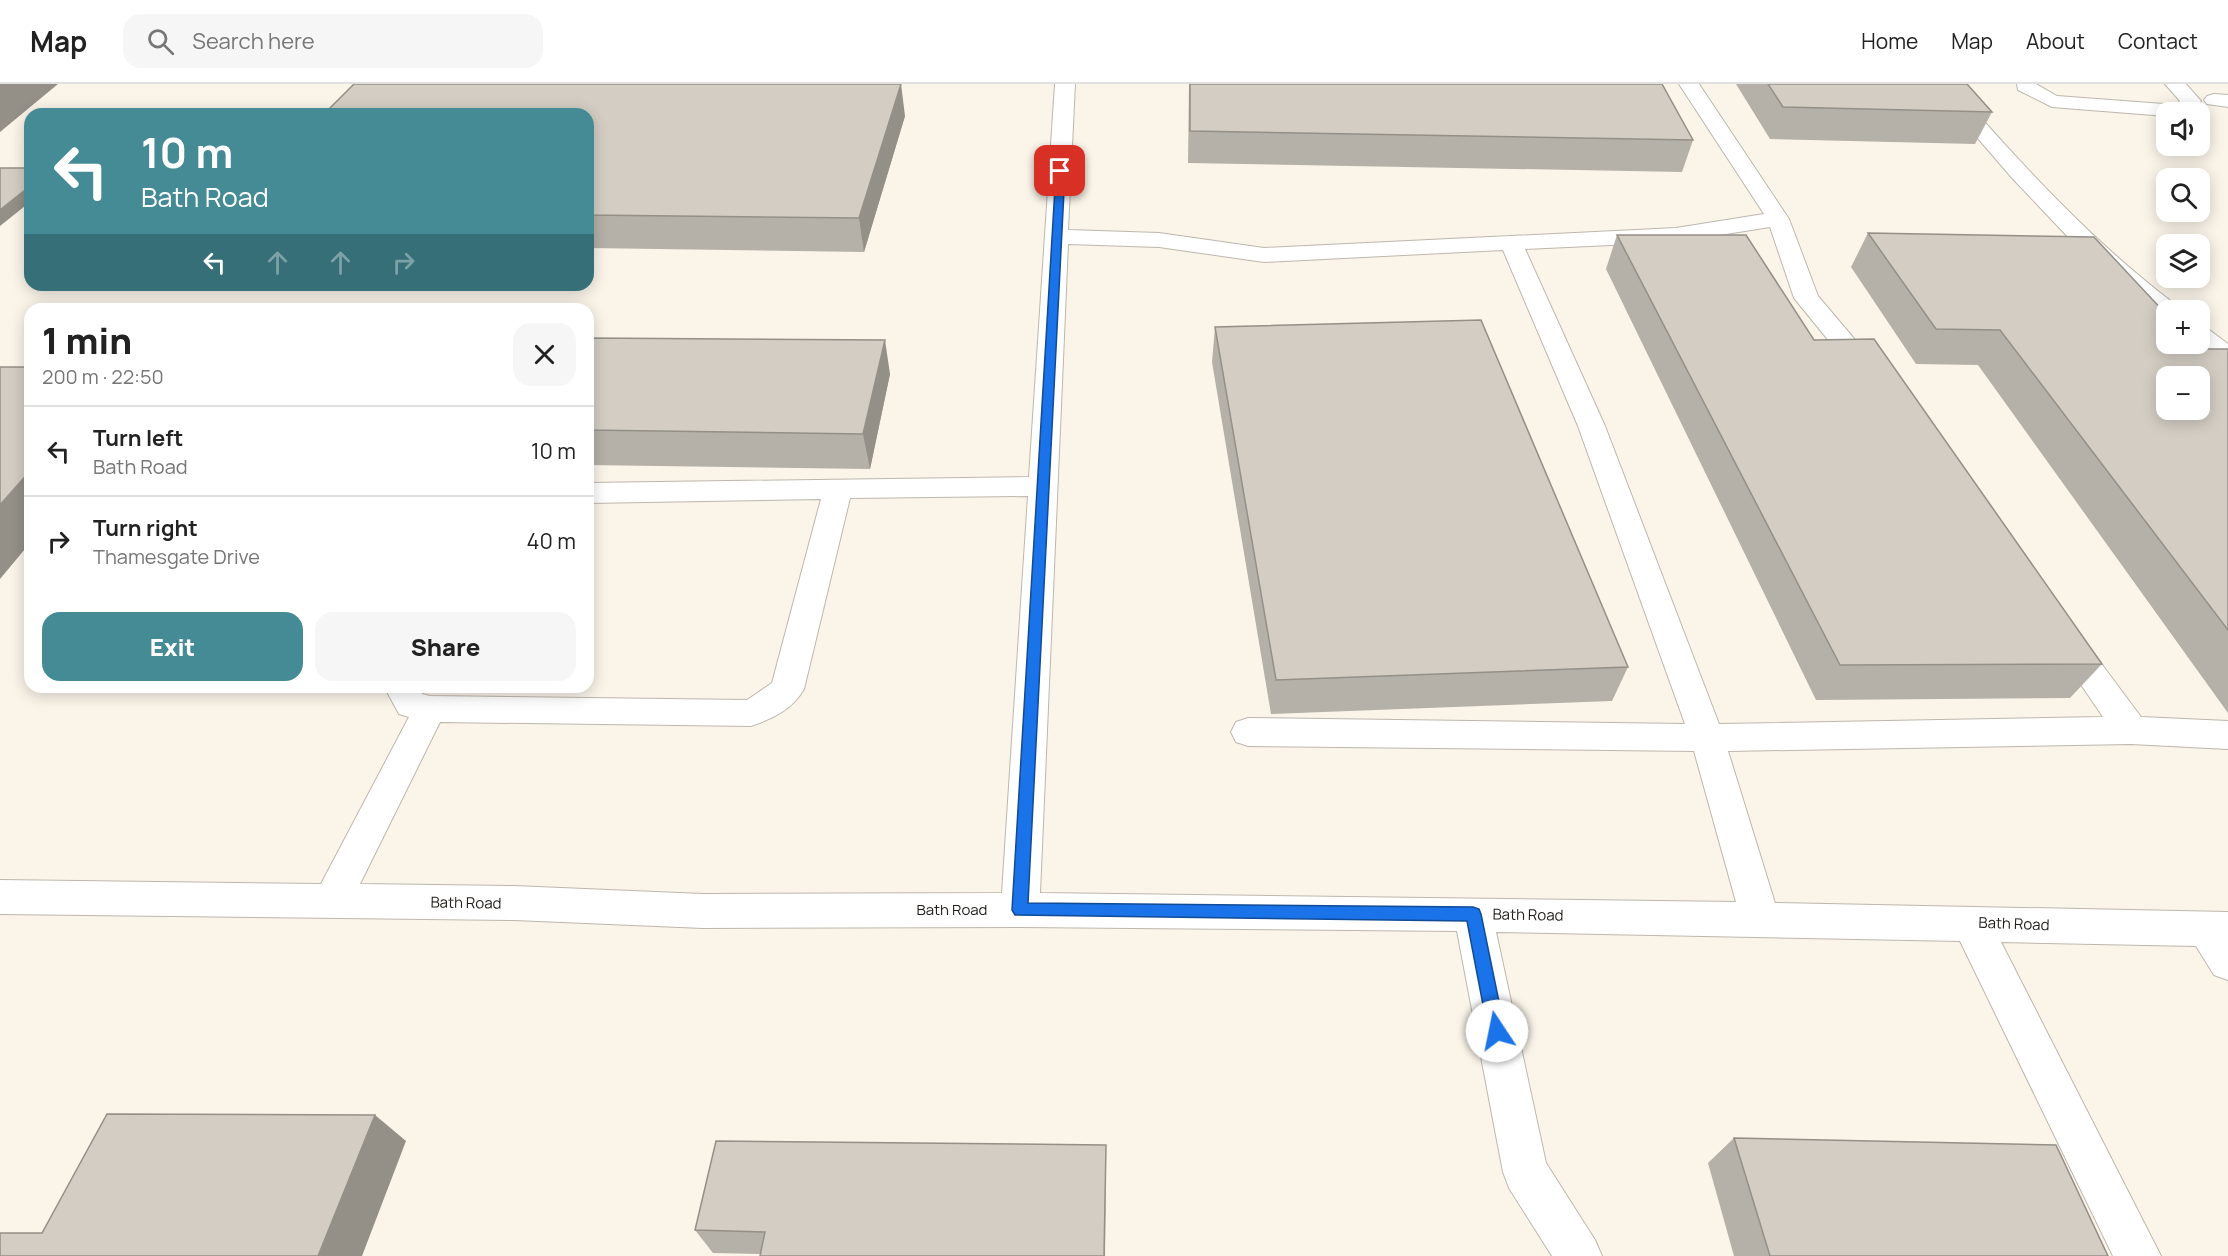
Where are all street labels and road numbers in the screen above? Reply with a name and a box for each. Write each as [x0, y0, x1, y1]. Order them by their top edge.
street label: Bath Road [430, 891, 502, 914]
street label: Bath Road [917, 899, 988, 920]
street label: Bath Road [1492, 903, 1564, 926]
street label: Bath Road [1978, 912, 2050, 935]

